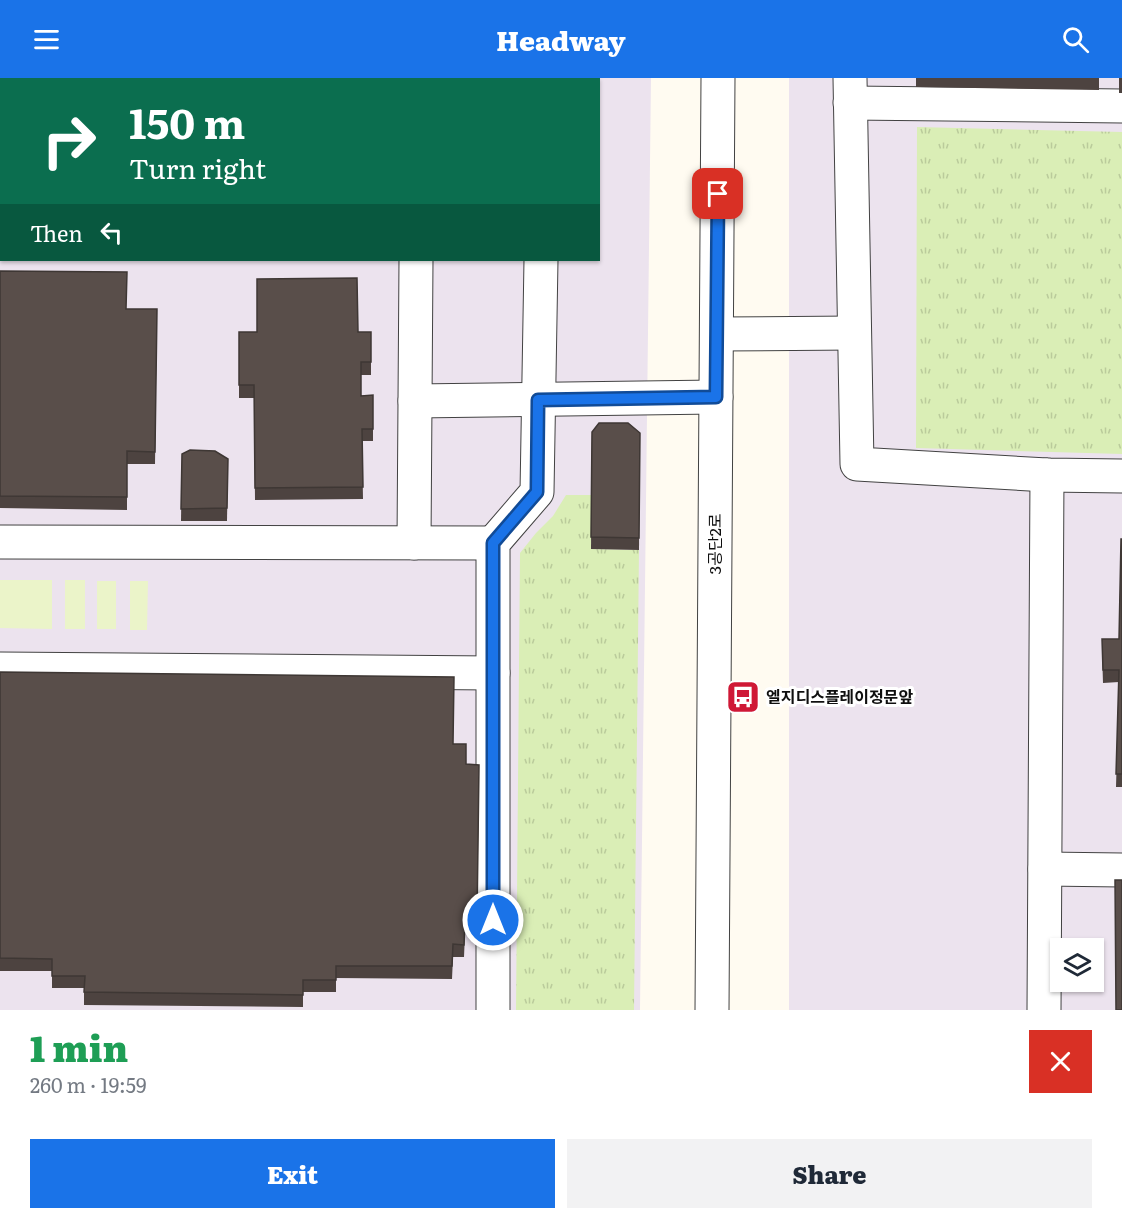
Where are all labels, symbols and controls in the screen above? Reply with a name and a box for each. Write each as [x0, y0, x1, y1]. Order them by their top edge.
text: Headway [496, 19, 626, 59]
icon: menu [30, 23, 63, 56]
icon: search [1059, 23, 1092, 56]
text: 150 m [129, 90, 245, 152]
icon: right [30, 102, 108, 180]
text: Turn right [129, 147, 266, 187]
pin [692, 168, 743, 219]
icon: arrive [701, 177, 734, 210]
text: Then [30, 216, 83, 249]
icon: left [95, 216, 128, 249]
street label: 3공단2로 [702, 513, 726, 574]
bus stop icon: 엘지디스플레이정문앞 [725, 679, 761, 715]
place label: 엘지디스플레이정문앞 [766, 684, 913, 708]
position arrow [461, 888, 525, 952]
map controls [1050, 938, 1104, 992]
button: layers [1050, 938, 1104, 992]
text: 1 min [30, 1020, 128, 1073]
button: close [1029, 1030, 1092, 1093]
text: 260 m · 19:59 [30, 1069, 146, 1099]
button: Exit [30, 1139, 555, 1208]
button: Share [567, 1139, 1092, 1208]

